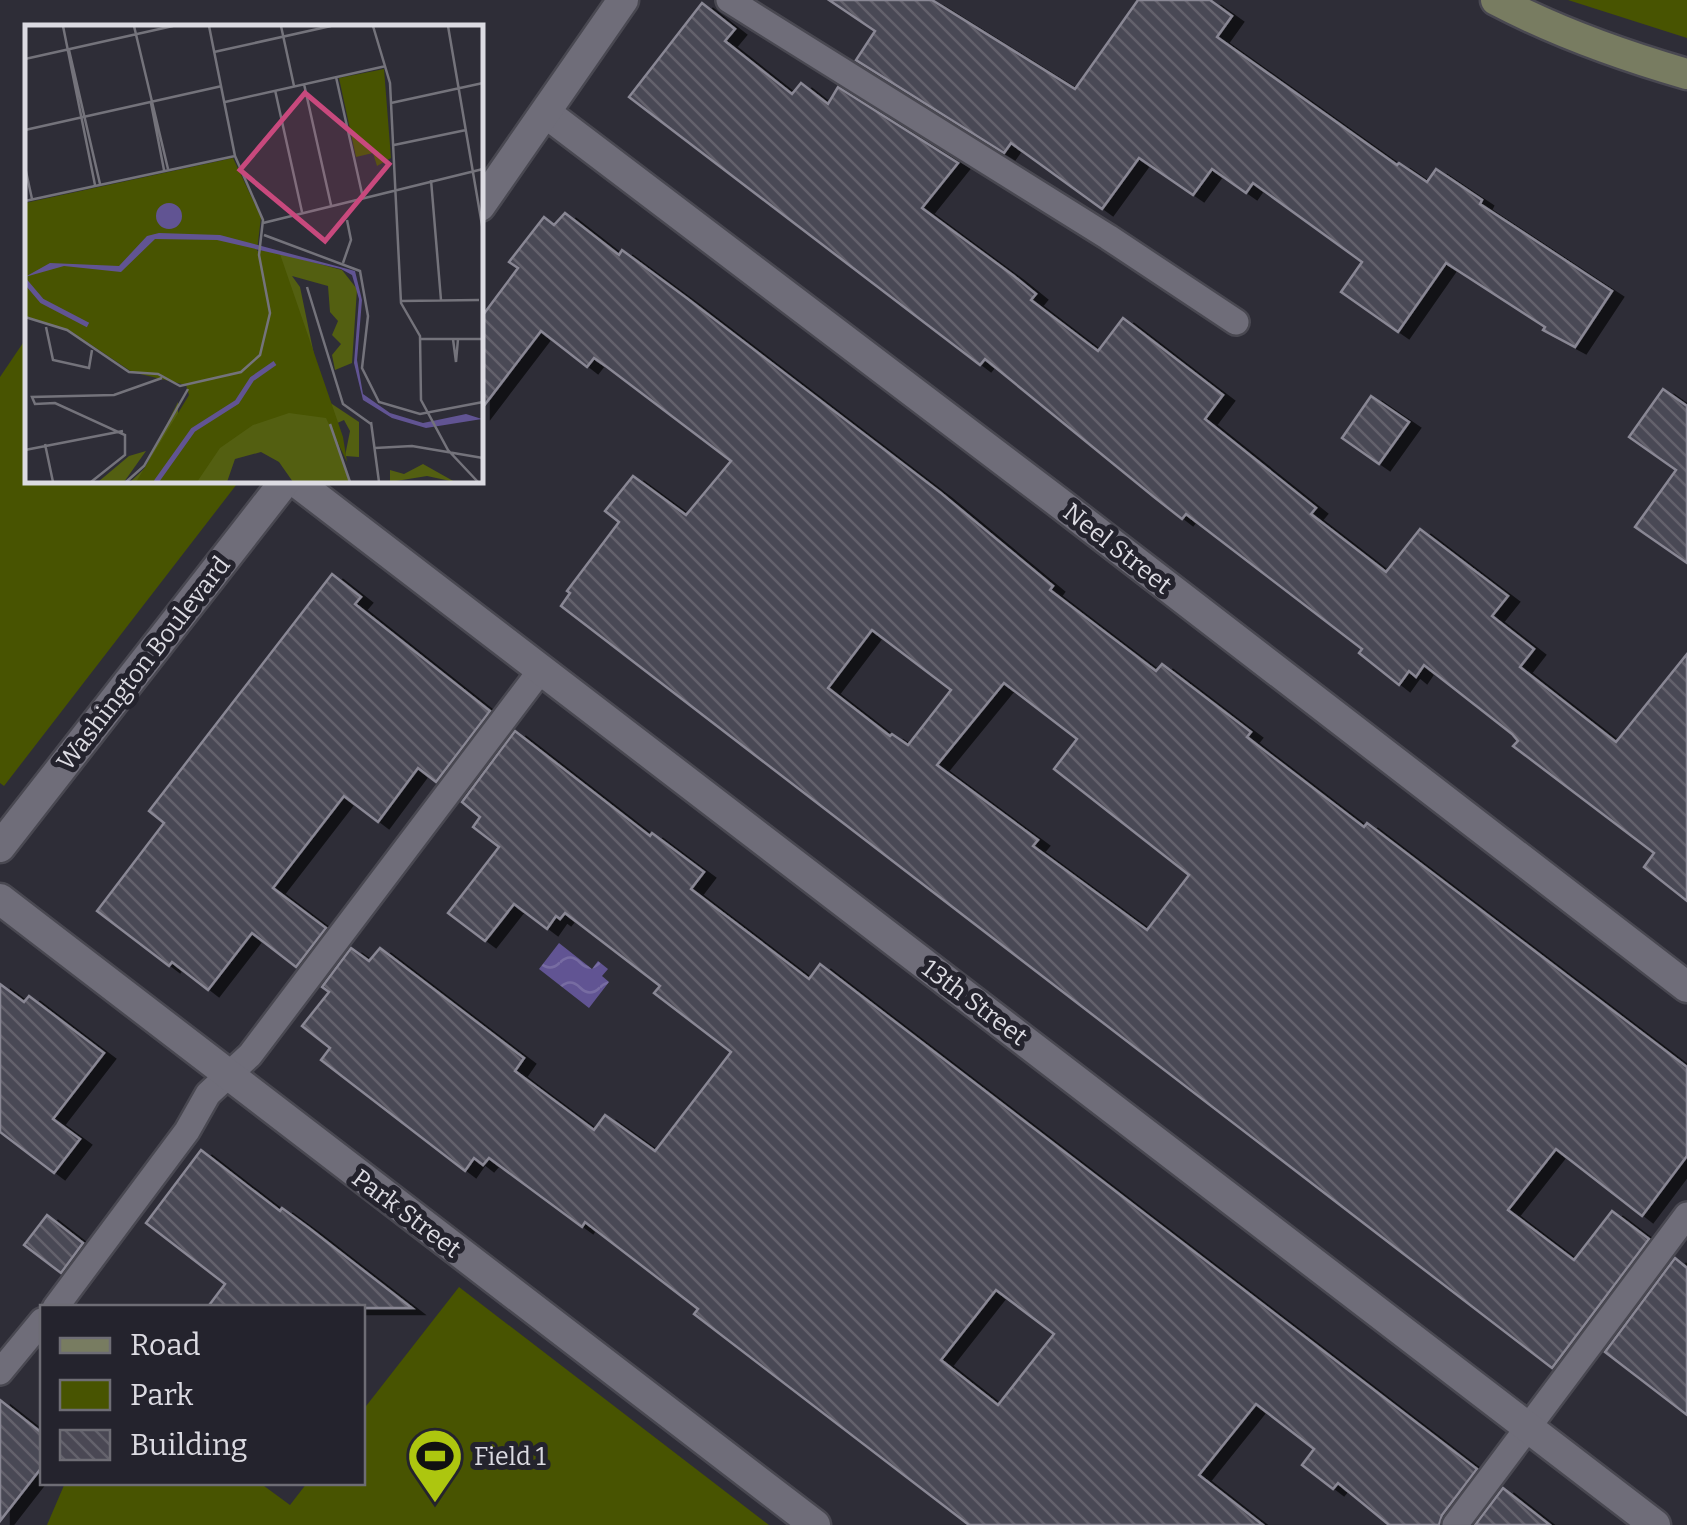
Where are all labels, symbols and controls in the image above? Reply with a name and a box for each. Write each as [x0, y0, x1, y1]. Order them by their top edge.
inset map [25, 25, 482, 482]
street label: Neel Street [1057, 497, 1178, 600]
street label: Washington Boulevard [51, 550, 237, 777]
street label: 13th Street [916, 953, 1033, 1052]
street label: Park Street [346, 1163, 467, 1264]
legend [40, 1305, 365, 1485]
text: Road [130, 1327, 201, 1363]
text: Park [130, 1377, 193, 1413]
sports icon: Field 1 [405, 1426, 465, 1505]
text: Building [130, 1427, 248, 1463]
place label: Field 1 [474, 1442, 546, 1472]

